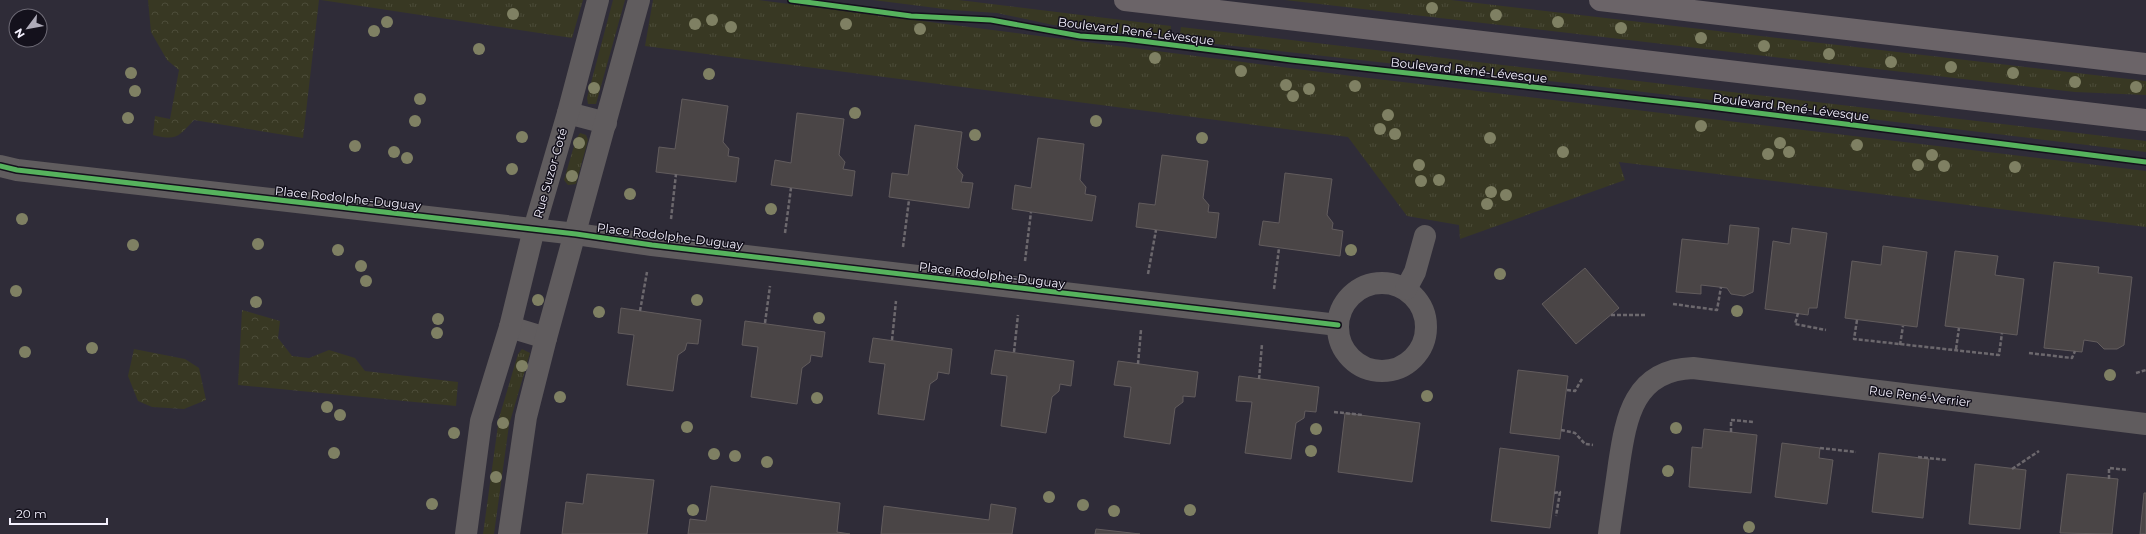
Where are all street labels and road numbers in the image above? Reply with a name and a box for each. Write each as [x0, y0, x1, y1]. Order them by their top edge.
street label: Boulevard René-Lévesque [1057, 14, 1215, 48]
street label: Boulevard René-Lévesque [1390, 54, 1548, 86]
street label: Boulevard René-Lévesque [1712, 90, 1870, 124]
street label: Rue Suzor-Coté [530, 126, 570, 220]
street label: Place Rodolphe-Duguay [274, 183, 422, 213]
street label: Place Rodolphe-Duguay [596, 220, 744, 252]
street label: Place Rodolphe-Duguay [918, 259, 1066, 291]
street label: Rue René-Verrier [1868, 382, 1972, 410]

